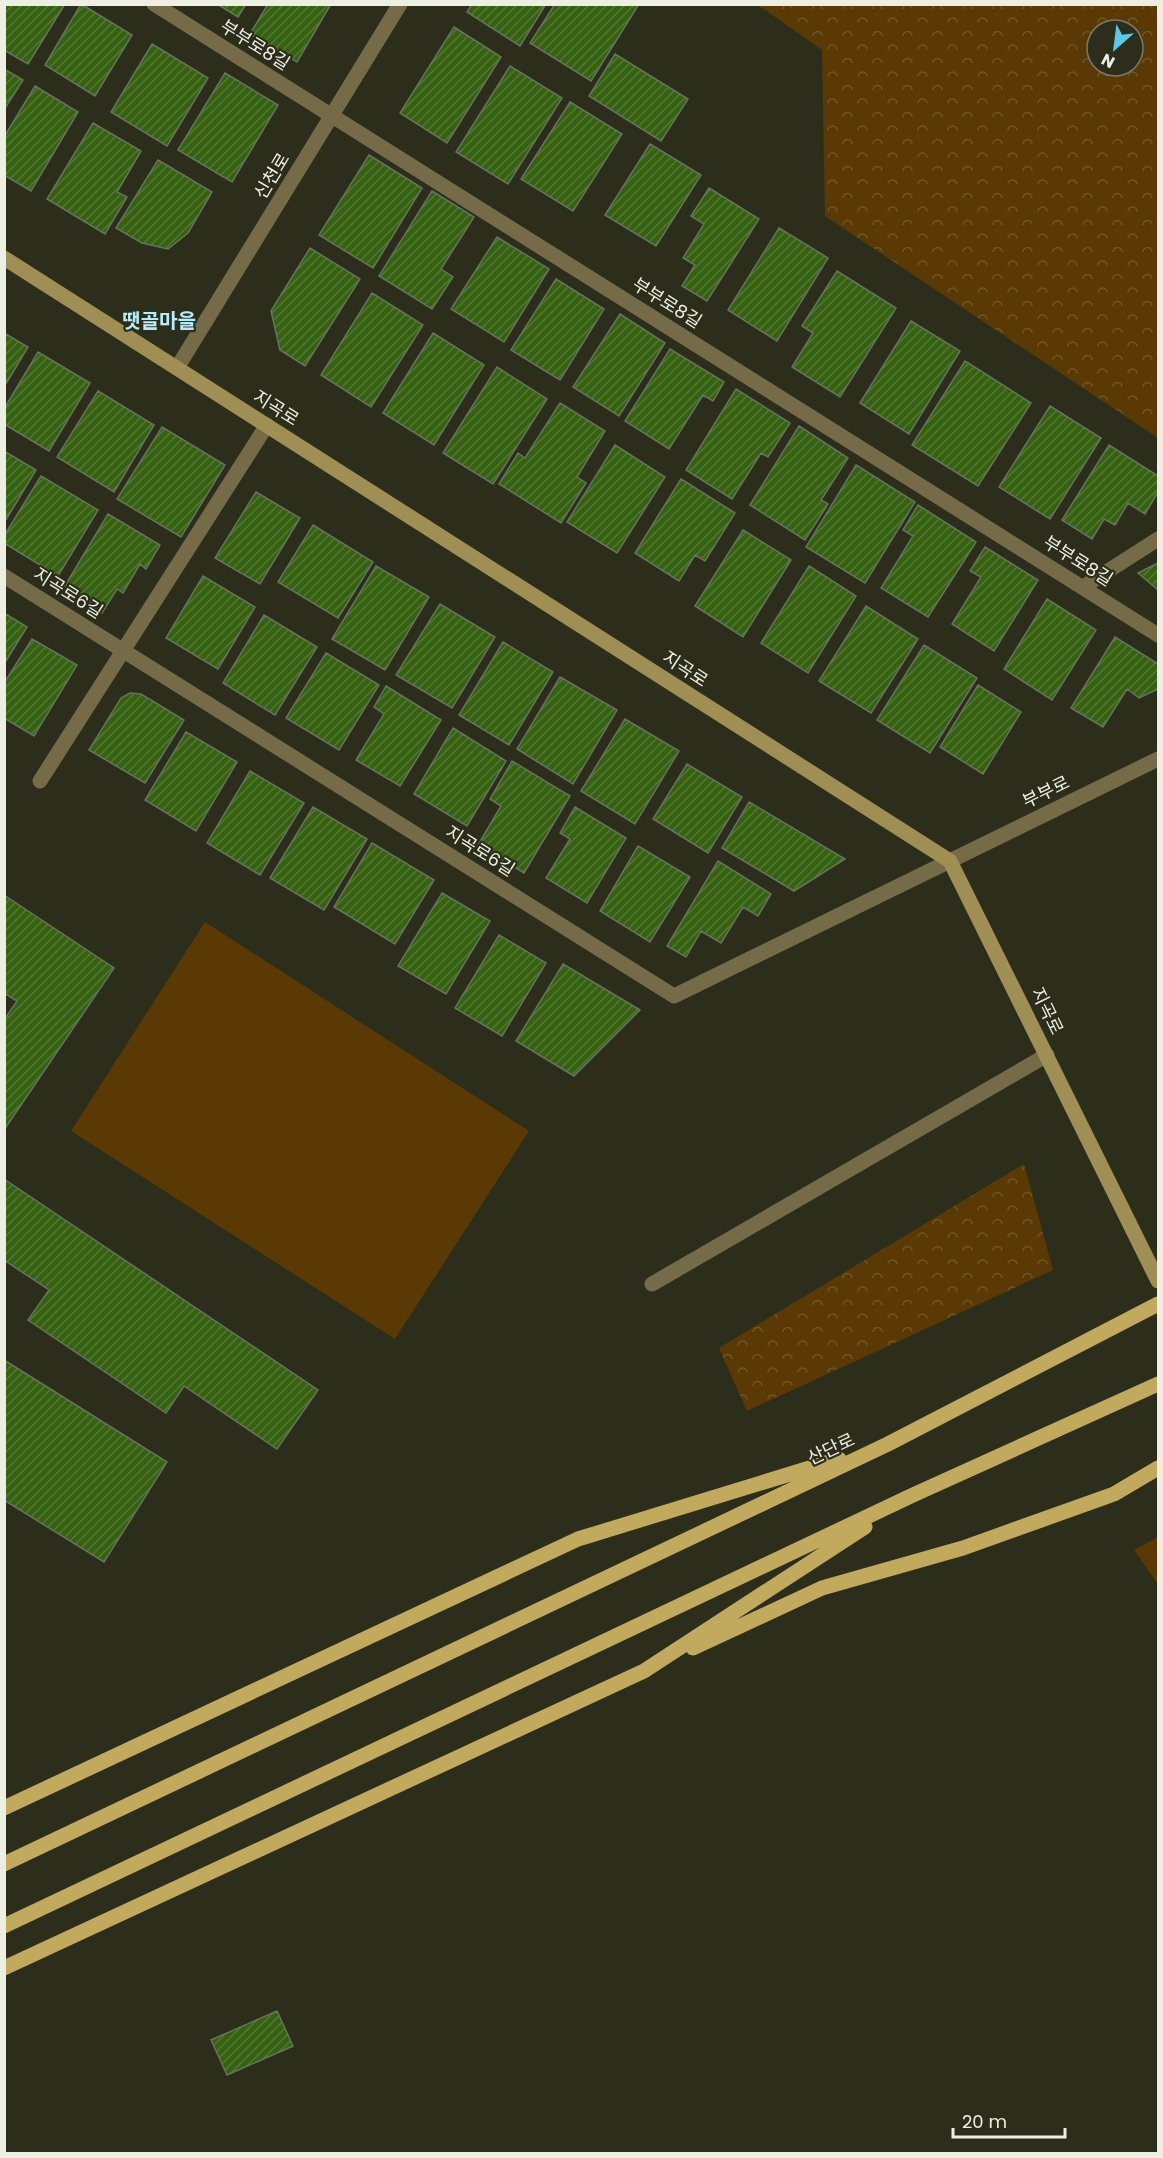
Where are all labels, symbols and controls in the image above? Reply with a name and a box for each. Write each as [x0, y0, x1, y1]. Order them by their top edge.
street label: 부부로8길 [216, 13, 295, 76]
north arrow [1085, 18, 1145, 78]
text: N [1097, 48, 1119, 74]
street label: 신천로 [248, 148, 295, 203]
street label: 부부로8길 [628, 271, 707, 334]
district label: 땟골마을 [122, 307, 196, 335]
street label: 지곡로 [249, 384, 304, 431]
street label: 부부로8길 [1039, 529, 1118, 592]
street label: 지곡로6길 [29, 561, 108, 624]
street label: 지곡로 [658, 645, 713, 693]
street label: 부부로 [1018, 769, 1074, 814]
street label: 지곡로6길 [441, 819, 520, 882]
street label: 지곡로 [1025, 983, 1070, 1039]
street label: 산단로 [803, 1427, 859, 1470]
scale bar [953, 2101, 1066, 2139]
text: 20 m [962, 2109, 1007, 2134]

